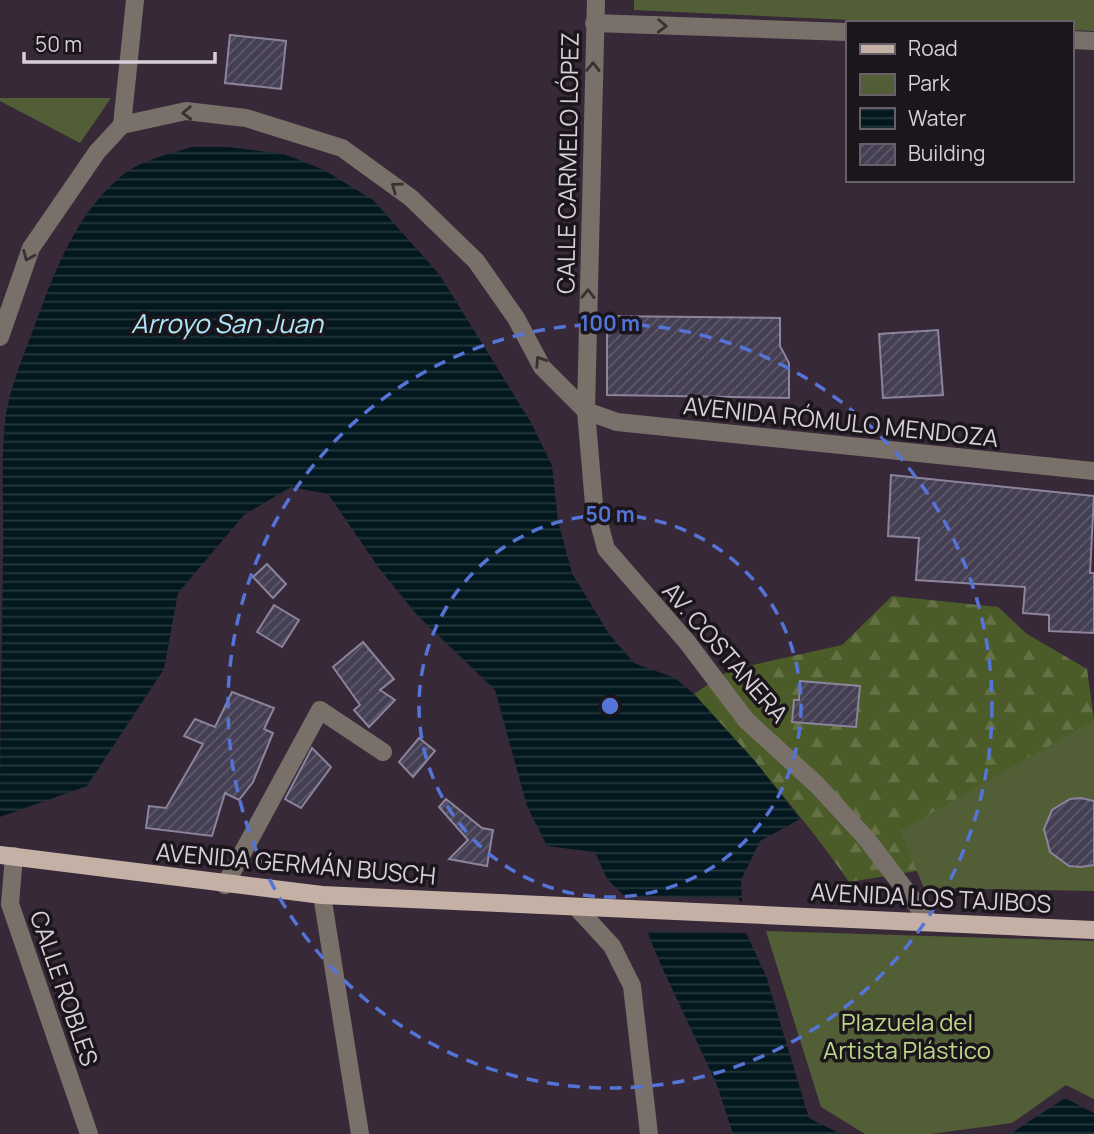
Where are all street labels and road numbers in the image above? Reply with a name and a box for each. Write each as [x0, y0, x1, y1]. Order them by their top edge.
street label: CALLE CARMELO LÓPEZ [548, 32, 586, 294]
street label: AVENIDA RÓMULO MENDOZA [682, 388, 1000, 454]
street label: AV. COSTANERA [656, 575, 796, 729]
street label: AVENIDA GERMÁN BUSCH [155, 834, 437, 892]
street label: AVENIDA LOS TAJIBOS [810, 874, 1052, 920]
street label: CALLE ROBLES [23, 906, 107, 1070]

